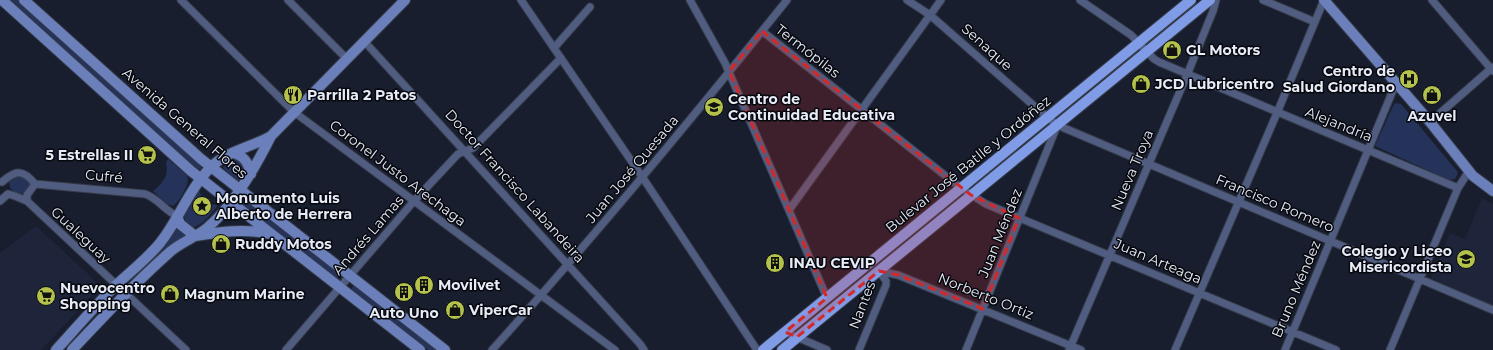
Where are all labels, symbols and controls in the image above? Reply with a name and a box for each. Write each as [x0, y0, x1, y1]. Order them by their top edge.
street label: Termópilas [772, 20, 844, 82]
street label: Senaque [958, 20, 1016, 74]
shop icon: GL Motors [1161, 39, 1183, 61]
place label: GL Motors [1186, 41, 1261, 59]
place label: Centro de Salud Giordano [1283, 62, 1395, 96]
street label: Avenida General Flores [119, 64, 251, 182]
hospital icon: Centro de Salud Giordano [1398, 68, 1420, 90]
shop icon: JCD Lubricentro [1130, 73, 1152, 95]
place label: JCD Lubricentro [1154, 75, 1274, 93]
restaurant icon: Parrilla 2 Patos [282, 84, 304, 106]
shop icon: Azuvel [1421, 84, 1443, 106]
place label: Parrilla 2 Patos [307, 86, 417, 104]
place label: Centro de Continuidad Educativa [728, 90, 895, 124]
street label: Bulevar José Batlle y Ordóñez [882, 92, 1054, 236]
school or university icon: Centro de Continuidad Educativa [703, 96, 725, 118]
street label: Alejandría [1303, 102, 1375, 146]
street label: Doctor Francisco Labandeira [441, 105, 589, 267]
place label: Azuvel [1406, 107, 1457, 125]
street label: Juan José Quesada [581, 112, 682, 227]
street label: Coronel Justo Arechaga [326, 116, 470, 230]
street label: Nueva Troya [1107, 127, 1157, 213]
supermarket icon: 5 Estrellas II [136, 144, 158, 166]
place label: 5 Estrellas II [45, 146, 133, 164]
street label: Cufré [84, 165, 124, 187]
street label: Francisco Romero [1213, 170, 1337, 236]
street label: Juan Méndez [974, 186, 1026, 281]
place label: Monumento Luis Alberto de Herrera [215, 189, 352, 223]
street label: Andrés Lamas [328, 191, 408, 279]
place icon: Monumento Luis Alberto de Herrera [191, 195, 213, 217]
street label: Gualeguay [47, 203, 115, 268]
shop icon: Ruddy Motos [210, 233, 232, 255]
street label: Juan Arteaga [1111, 234, 1205, 288]
place label: Ruddy Motos [235, 235, 332, 253]
street label: Bruno Méndez [1267, 238, 1325, 340]
place label: Colegio y Liceo Misericordista [1342, 242, 1452, 276]
school or university icon: Colegio y Liceo Misericordista [1455, 248, 1477, 270]
building icon: INAU CEVIP [764, 252, 786, 274]
place label: INAU CEVIP [789, 254, 875, 272]
street label: Norberto Ortiz [936, 269, 1036, 323]
building icon: Movilvet [413, 274, 435, 296]
place label: Movilvet [438, 276, 500, 294]
street label: Nantes [845, 278, 879, 331]
place label: Nuevocentro Shopping [60, 279, 155, 313]
building icon: Auto Uno [393, 281, 415, 303]
shop icon: Magnum Marine [159, 283, 181, 305]
supermarket icon: Nuevocentro Shopping [35, 285, 57, 307]
place label: Magnum Marine [184, 285, 305, 303]
shop icon: ViperCar [444, 299, 466, 321]
place label: ViperCar [468, 301, 533, 319]
place label: Auto Uno [368, 304, 439, 322]

